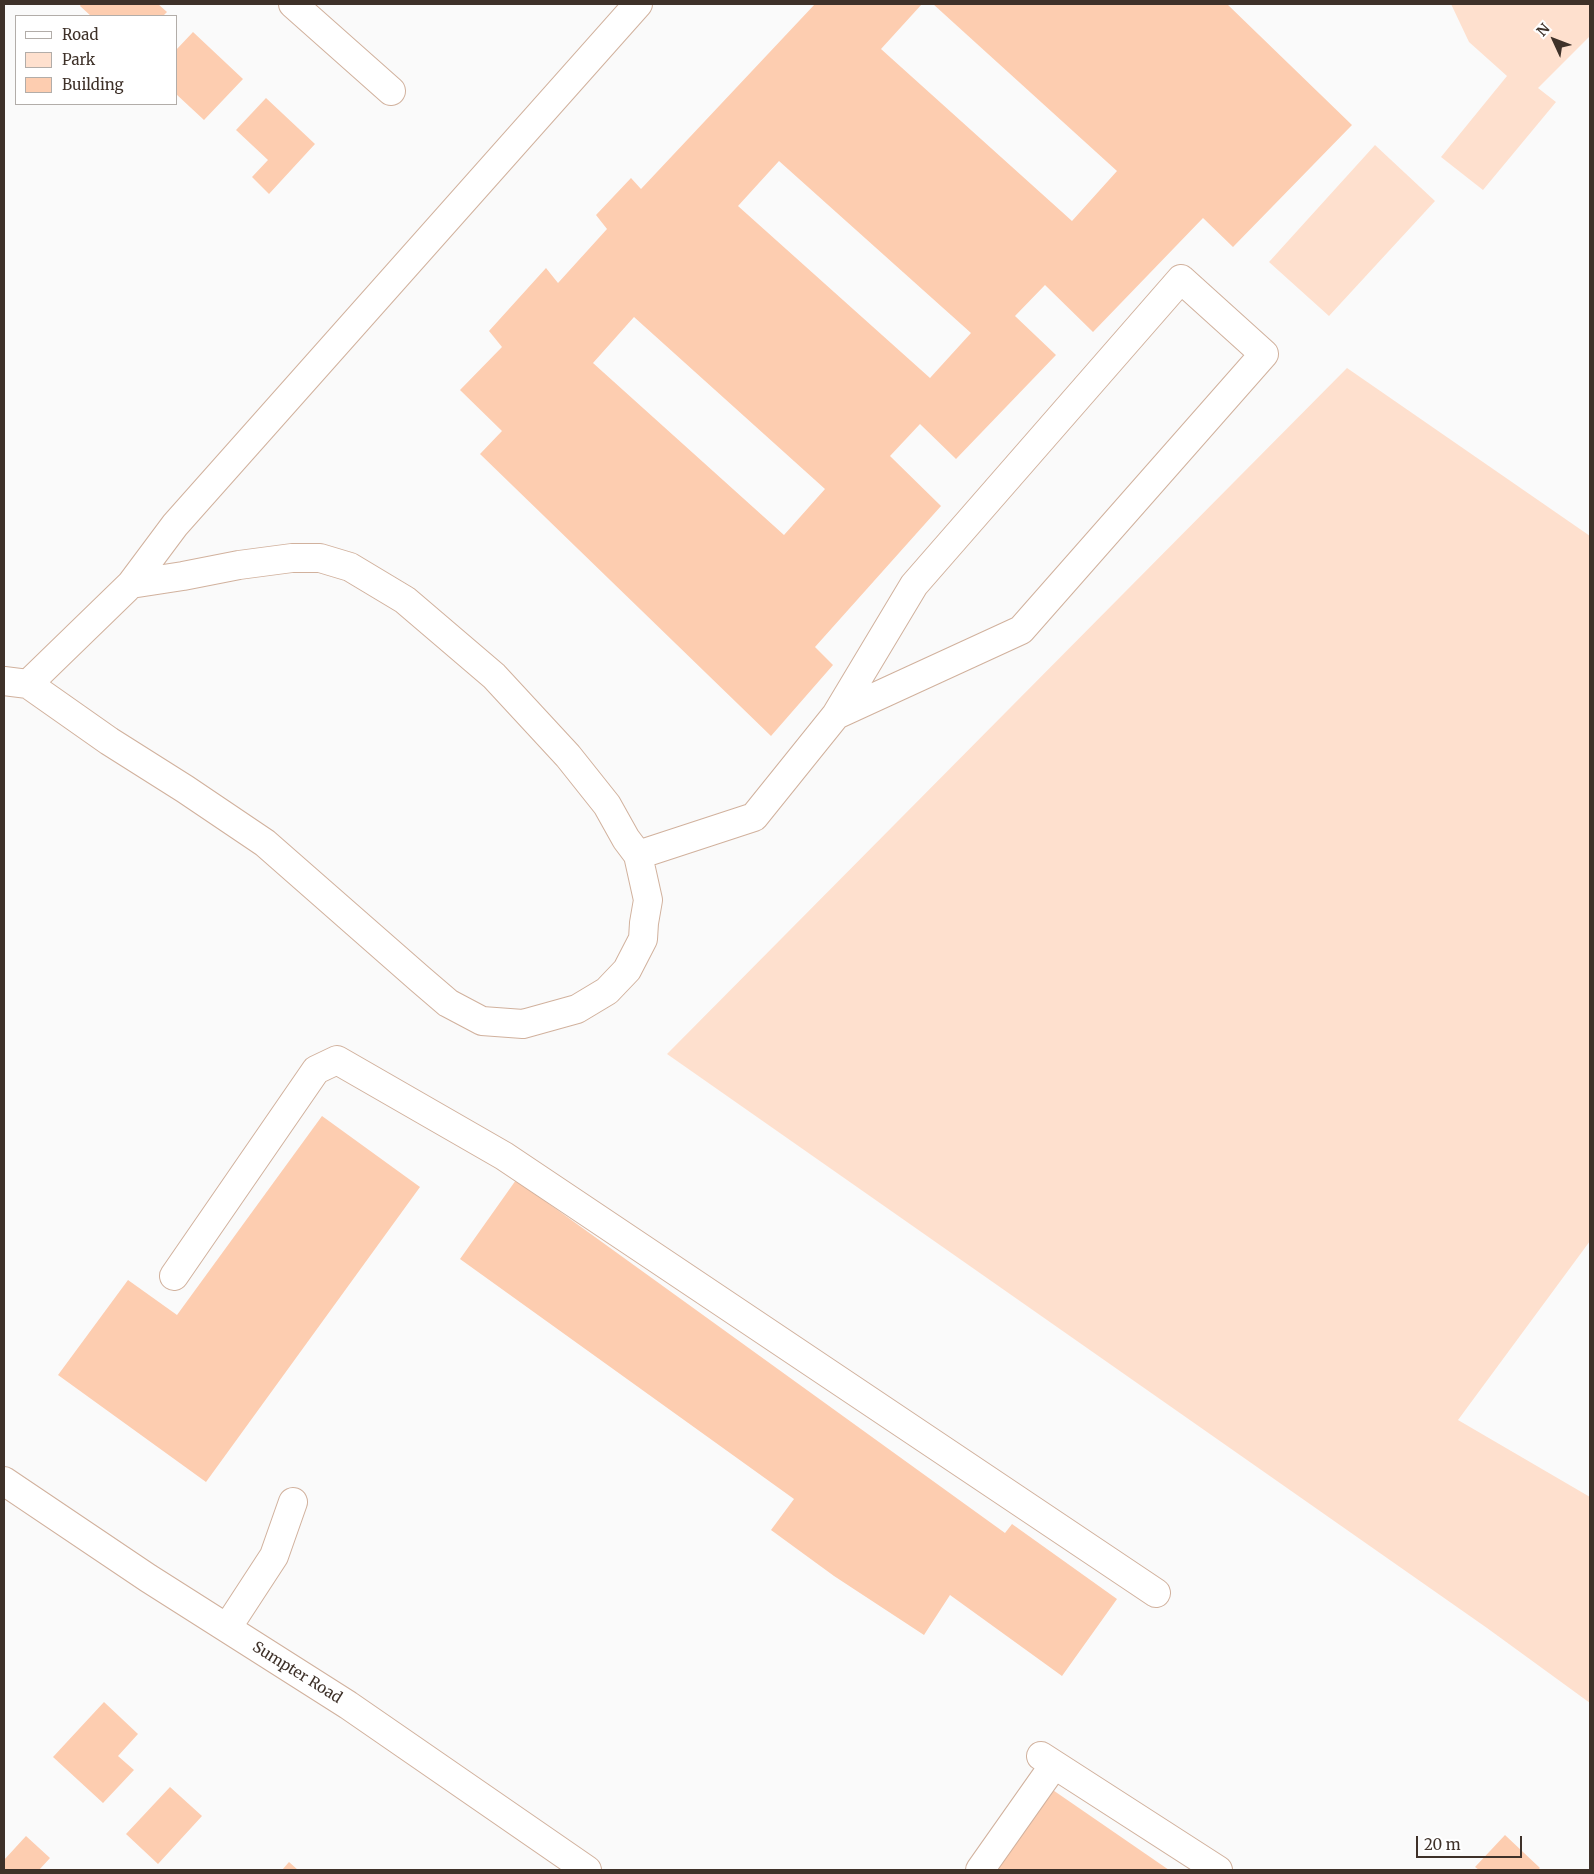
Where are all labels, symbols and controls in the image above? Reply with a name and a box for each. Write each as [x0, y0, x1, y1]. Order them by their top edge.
legend [15, 15, 178, 105]
north arrow [1529, 15, 1579, 65]
text: N [1533, 20, 1553, 40]
text: Road [62, 25, 98, 44]
text: Park [62, 50, 95, 69]
text: Building [62, 75, 124, 94]
street label: Sumpter Road [249, 1638, 345, 1708]
scale bar [1419, 1826, 1525, 1858]
text: 20 m [1424, 1835, 1461, 1854]

